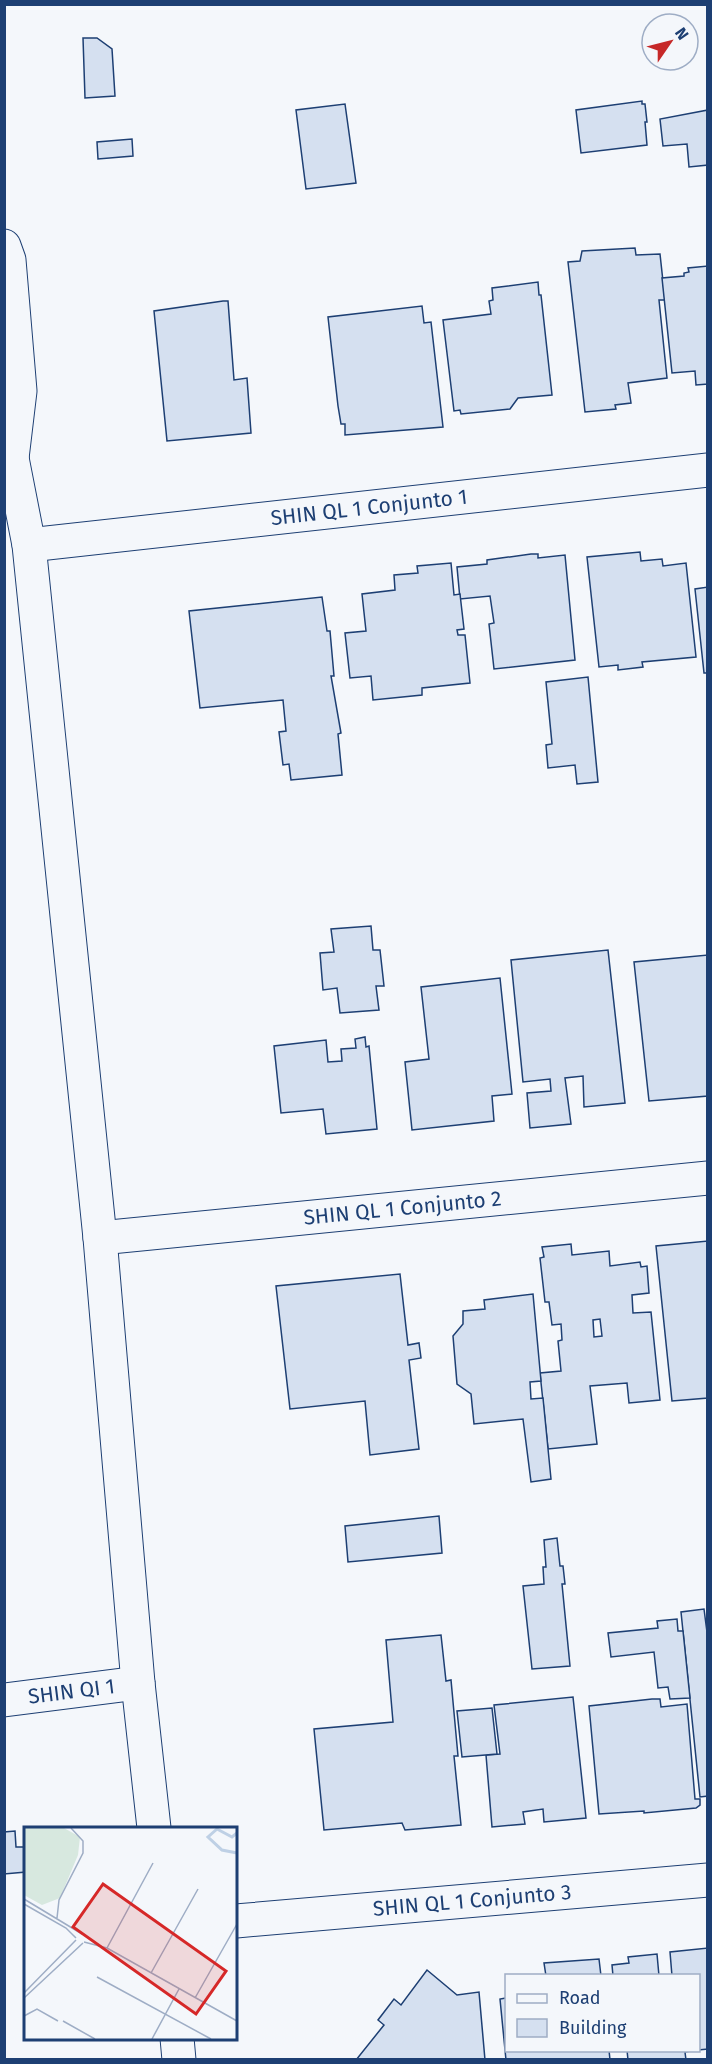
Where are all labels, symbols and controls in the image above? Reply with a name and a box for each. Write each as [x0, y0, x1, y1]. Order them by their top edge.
north arrow [640, 12, 700, 72]
text: N [671, 24, 693, 43]
street label: SHIN QL 1 Conjunto 1 [269, 484, 469, 531]
street label: SHIN QL 1 Conjunto 2 [302, 1185, 503, 1231]
street label: SHIN QI 1 [27, 1673, 116, 1710]
inset map [24, 1827, 237, 2040]
street label: SHIN QL 1 Conjunto 3 [372, 1879, 572, 1922]
legend [505, 1974, 700, 2052]
text: Road [559, 1987, 601, 2009]
text: Building [559, 2017, 627, 2039]

